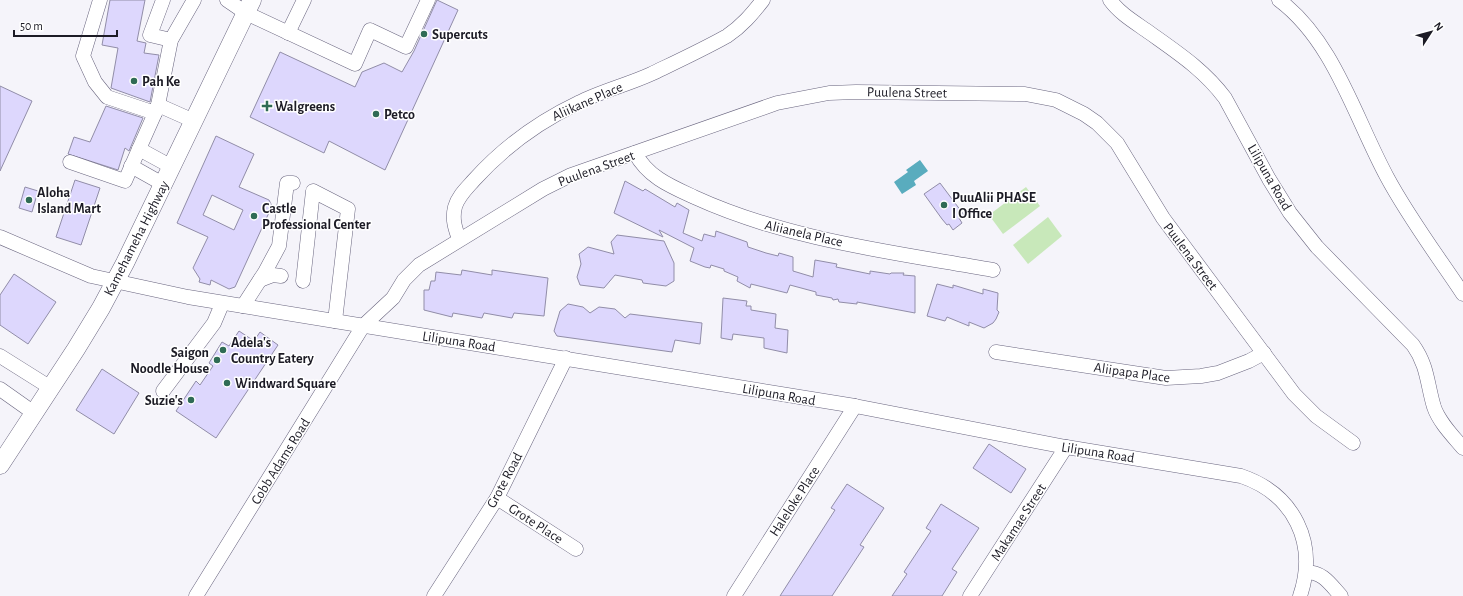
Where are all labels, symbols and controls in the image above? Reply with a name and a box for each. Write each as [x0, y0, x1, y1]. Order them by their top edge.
scale bar [14, 12, 117, 38]
north arrow [1411, 12, 1451, 52]
text: 50 m [20, 20, 43, 32]
text: N [1432, 20, 1445, 33]
place label: Supercuts [432, 28, 488, 42]
marker: Supercuts [419, 29, 429, 39]
place label: Pah Ke [142, 75, 181, 89]
marker: Pah Ke [129, 76, 139, 86]
street label: Aliikane Place [550, 80, 625, 124]
street label: Puulena Street [867, 85, 948, 101]
place label: Walgreens [275, 100, 335, 114]
marker: Walgreens [262, 101, 272, 111]
place label: Petco [384, 108, 415, 122]
marker: Petco [371, 109, 381, 119]
street label: Lilipuna Road [1245, 142, 1294, 213]
street label: Puulena Street [556, 148, 637, 189]
street label: Kamehameha Highway [102, 179, 172, 298]
place label: Aloha Island Mart [37, 186, 101, 216]
place label: PuuAlii PHASE I Office [952, 191, 1036, 221]
marker: Aloha Island Mart [24, 195, 34, 205]
marker: PuuAlii PHASE I Office [939, 200, 949, 210]
place label: Castle Professional Center [262, 202, 371, 232]
marker: Castle Professional Center [249, 211, 259, 221]
street label: Aliianela Place [763, 218, 844, 250]
street label: Puulena Street [1160, 220, 1220, 293]
street label: Lilipuna Road [421, 329, 497, 355]
place label: Adela's Country Eatery [231, 336, 314, 366]
marker: Adela's Country Eatery [218, 345, 228, 355]
place label: Saigon Noodle House [130, 346, 209, 376]
marker: Saigon Noodle House [212, 355, 222, 365]
street label: Aliipapa Place [1093, 361, 1171, 385]
place label: Windward Square [235, 377, 336, 391]
marker: Windward Square [222, 378, 232, 388]
street label: Lilipuna Road [741, 382, 817, 408]
place label: Suzie's [145, 394, 183, 408]
marker: Suzie's [186, 395, 196, 405]
street label: Cobb Adams Road [249, 416, 313, 507]
street label: Lilipuna Road [1060, 440, 1136, 466]
street label: Grote Road [485, 451, 525, 510]
street label: Haleloke Place [767, 464, 822, 539]
street label: Makamae Street [989, 481, 1049, 564]
street label: Grote Place [506, 501, 565, 546]

